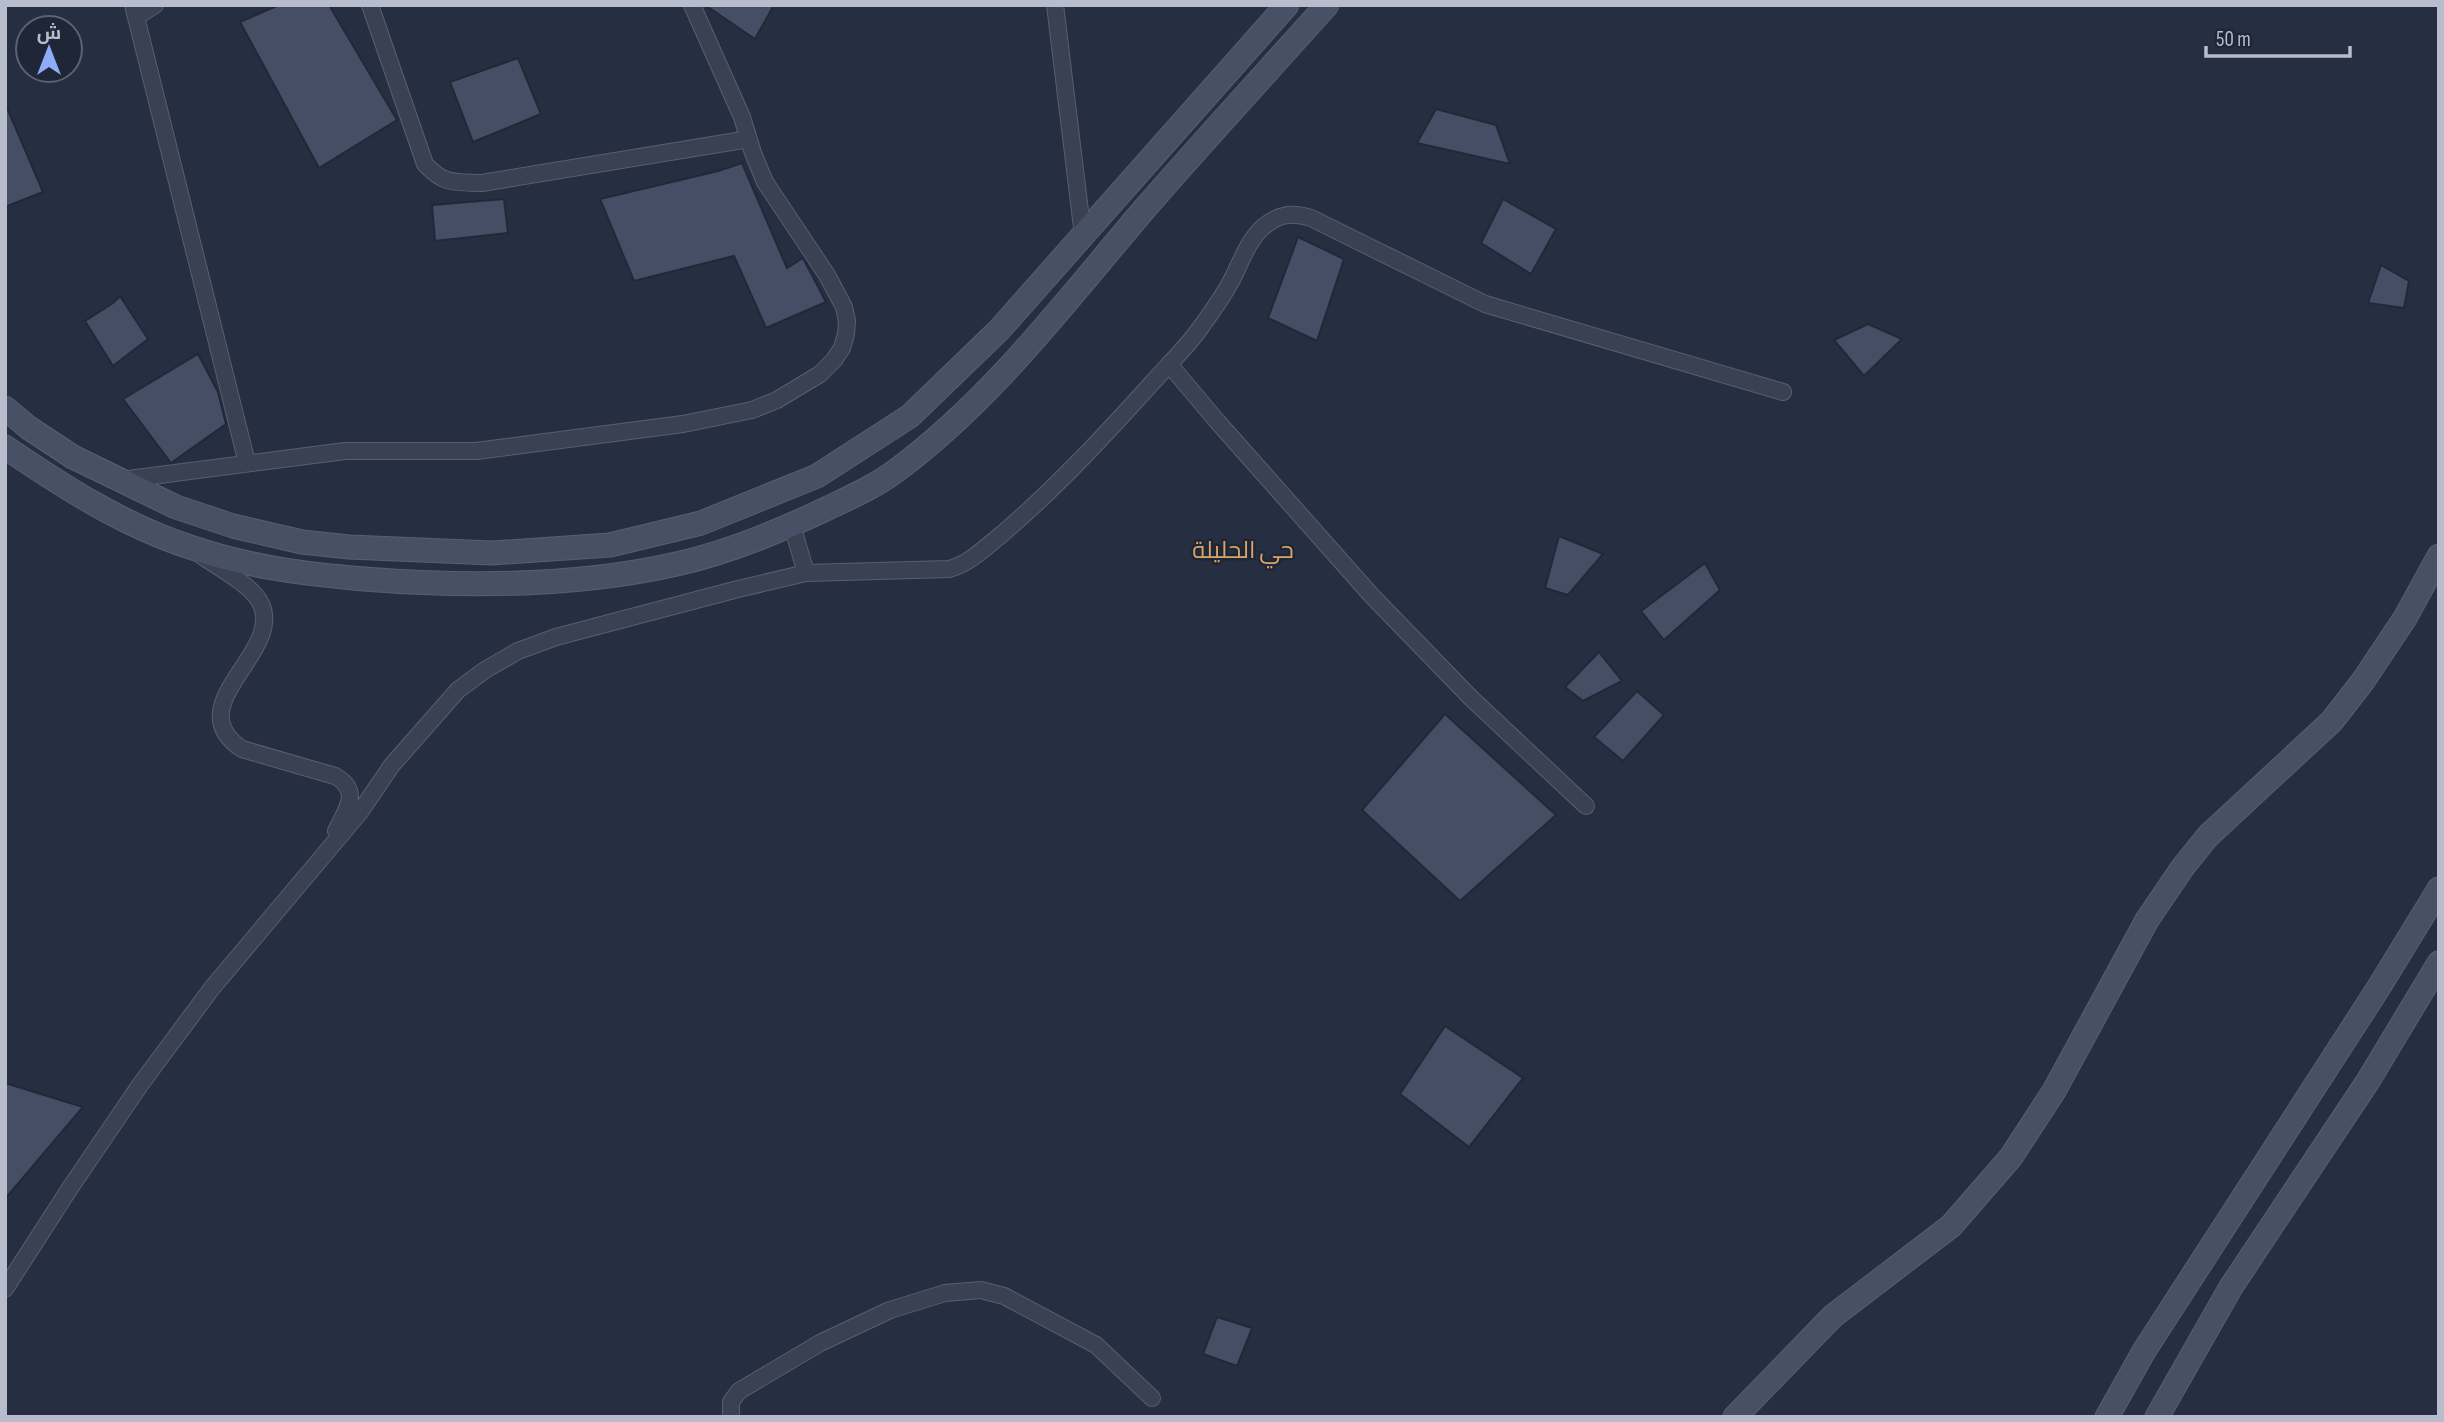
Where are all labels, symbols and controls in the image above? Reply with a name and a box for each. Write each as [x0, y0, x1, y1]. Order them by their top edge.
north arrow [14, 14, 84, 84]
scale bar [2206, 14, 2350, 58]
text: ش [37, 22, 61, 45]
text: 50 m [2216, 27, 2251, 52]
district label: حي الحليلة [1192, 536, 1294, 569]

